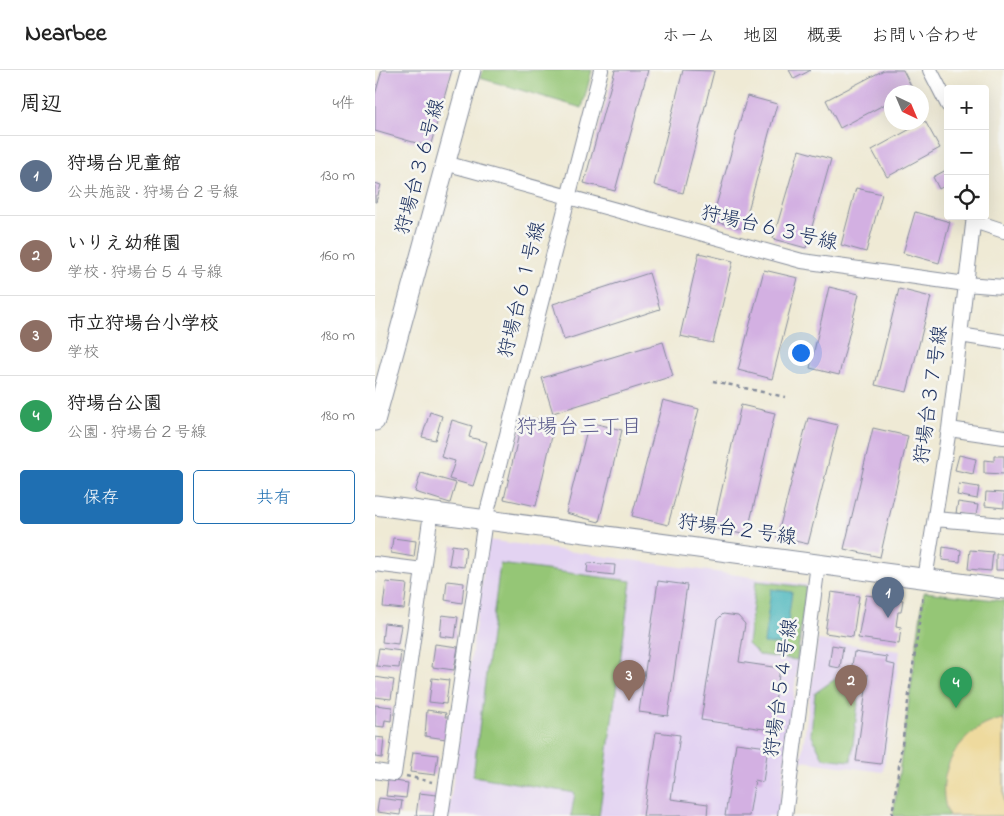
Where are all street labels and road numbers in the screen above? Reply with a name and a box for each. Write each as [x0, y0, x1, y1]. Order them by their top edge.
street label: 狩場台３６号線 [389, 96, 453, 238]
street label: 狩場台６３号線 [698, 199, 840, 259]
street label: 狩場台６１号線 [492, 219, 554, 361]
street label: 狩場台３７号線 [908, 324, 956, 466]
street label: 狩場台２号線 [676, 508, 798, 554]
street label: 狩場台５４号線 [758, 617, 806, 759]

